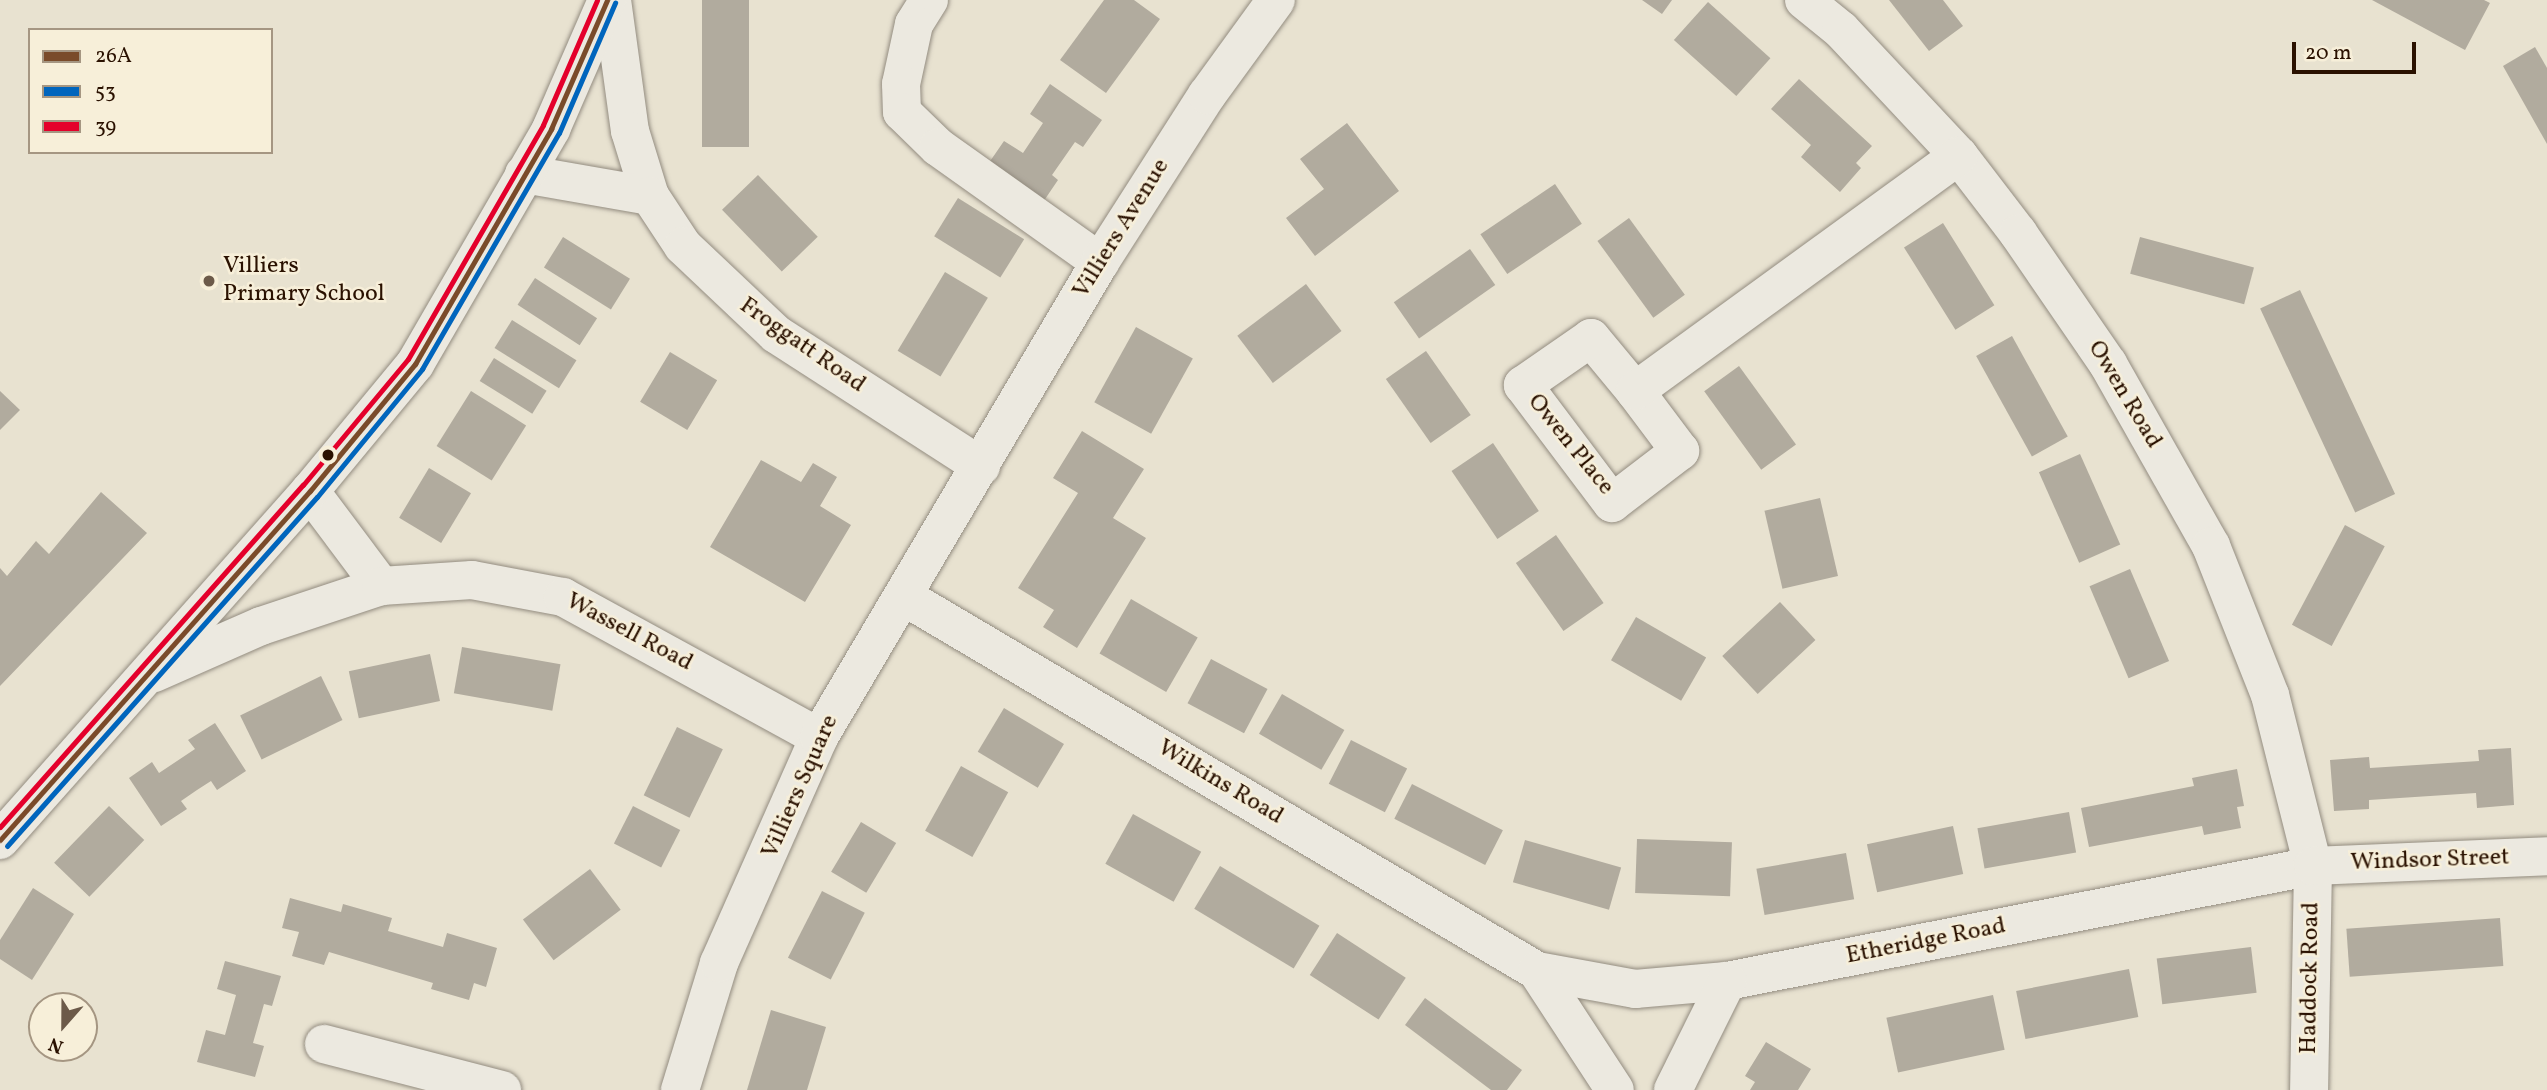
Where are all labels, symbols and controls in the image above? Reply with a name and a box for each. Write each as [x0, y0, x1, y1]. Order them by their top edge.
legend [28, 28, 273, 154]
scale bar [2295, 28, 2419, 72]
text: 20 m [2305, 39, 2351, 68]
text: 26A [95, 42, 132, 71]
text: 53 [95, 77, 116, 106]
text: 39 [95, 112, 116, 141]
street label: Villiers Avenue [1068, 154, 1176, 304]
place label: Villiers Primary School [223, 253, 385, 309]
marker: Villiers Primary School [201, 273, 217, 289]
street label: Froggatt Road [733, 292, 871, 400]
street label: Owen Road [2081, 336, 2167, 454]
street label: Owen Place [1521, 389, 1619, 501]
unlabelled marker [321, 448, 335, 462]
street label: Wassell Road [561, 588, 697, 678]
street label: Villiers Square [757, 711, 845, 863]
street label: Wilkins Road [1152, 734, 1288, 832]
street label: Windsor Street [2350, 844, 2510, 878]
street label: Haddock Road [2295, 902, 2327, 1054]
street label: Etheridge Road [1844, 912, 2008, 972]
north arrow [28, 992, 98, 1062]
text: N [45, 1030, 67, 1059]

